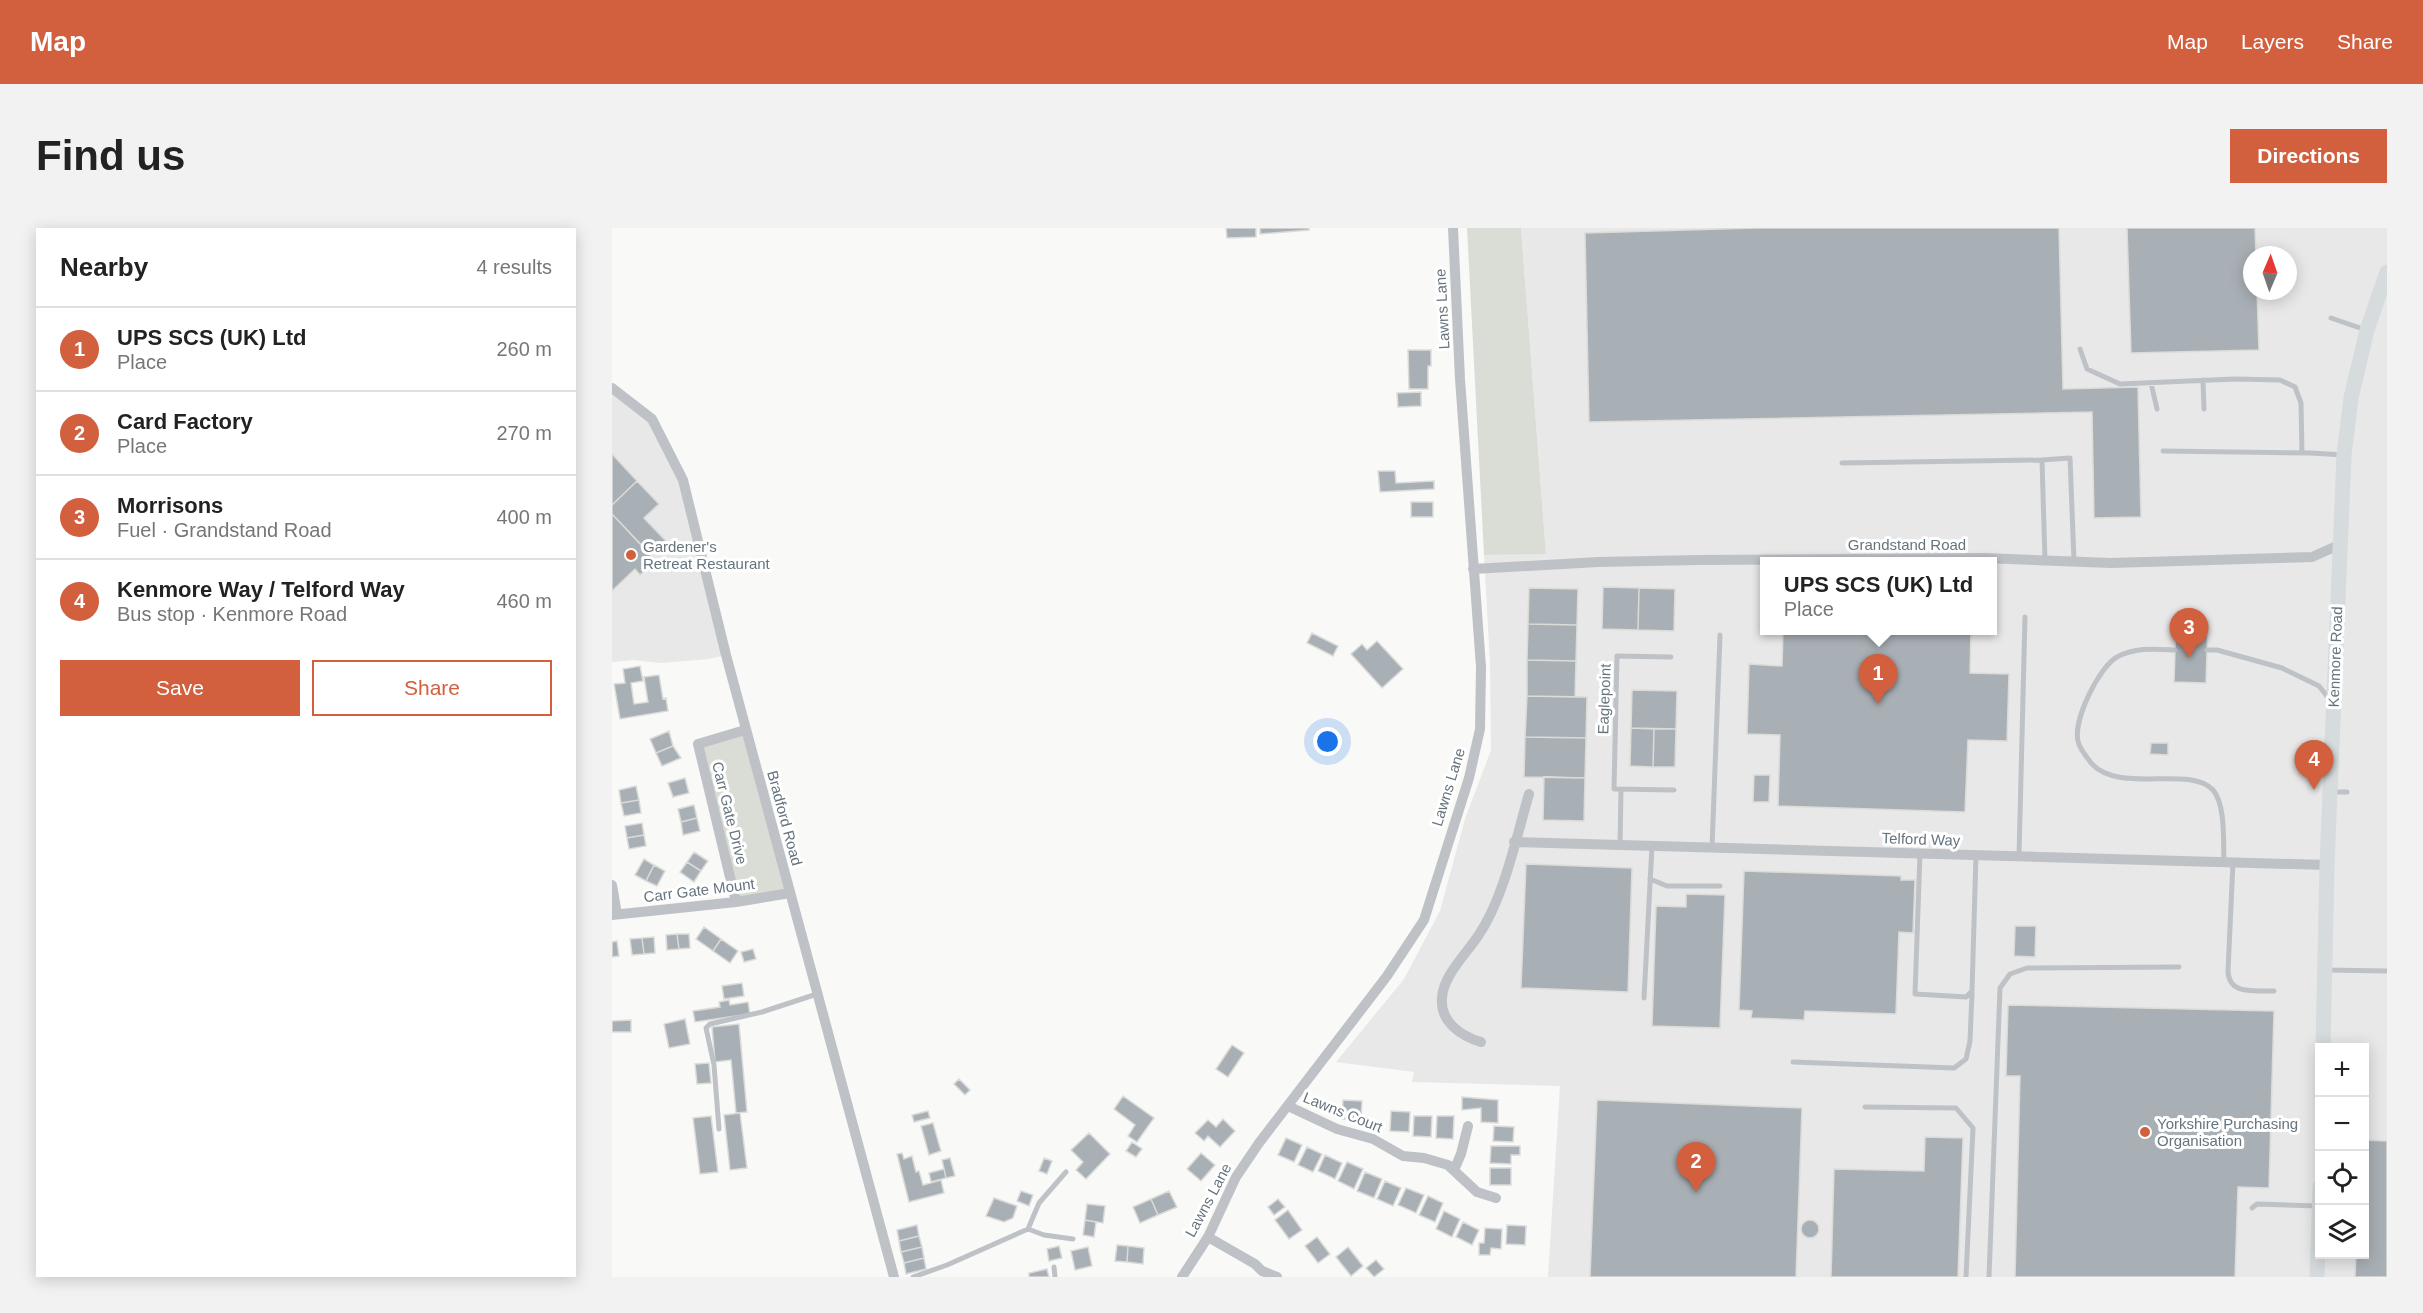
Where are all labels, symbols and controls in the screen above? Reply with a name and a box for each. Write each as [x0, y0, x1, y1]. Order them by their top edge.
text: Map [30, 26, 86, 57]
text: Map [2167, 30, 2208, 53]
text: Layers [2241, 30, 2304, 53]
text: Share [2337, 30, 2393, 53]
button: Directions [2230, 129, 2387, 183]
text: Find us [36, 132, 185, 179]
north arrow [2243, 246, 2297, 300]
text: Nearby [60, 252, 148, 282]
text: 4 results [476, 256, 552, 278]
street label: Lawns Lane [1431, 268, 1453, 350]
text: UPS SCS (UK) Ltd [117, 325, 306, 350]
text: 1 [74, 338, 85, 360]
text: 260 m [496, 338, 552, 360]
text: Place [117, 351, 167, 373]
text: Card Factory [117, 409, 253, 434]
text: 2 [74, 422, 85, 444]
text: 270 m [496, 422, 552, 444]
text: Place [117, 435, 167, 457]
text: Morrisons [117, 493, 223, 518]
text: 3 [74, 506, 85, 528]
text: 400 m [496, 506, 552, 528]
text: Fuel · Grandstand Road [117, 519, 332, 541]
street label: Grandstand Road [1848, 536, 1966, 553]
place label: Gardener's Retreat Restaurant [643, 538, 771, 572]
marker: Gardener's Retreat Restaurant [624, 548, 638, 562]
popup [1760, 557, 1997, 635]
text: UPS SCS (UK) Ltd [1784, 572, 1973, 597]
text: Kenmore Way / Telford Way [117, 577, 405, 602]
text: 4 [74, 590, 85, 612]
text: 460 m [496, 590, 552, 612]
text: Place [1784, 598, 1834, 620]
text: Bus stop · Kenmore Road [117, 603, 347, 625]
street label: Kenmore Road [2325, 606, 2345, 708]
pin: 3 [2170, 608, 2208, 658]
pin: 1 [1858, 654, 1898, 704]
button: Save [60, 660, 300, 716]
button: Share [312, 660, 552, 716]
street label: Eaglepoint [1594, 662, 1614, 735]
your location [1313, 727, 1342, 756]
pin: 4 [2294, 740, 2334, 790]
street label: Lawns Lane [1428, 746, 1468, 828]
street label: Carr Gate Drive [709, 760, 751, 866]
street label: Bradford Road [764, 769, 806, 867]
street label: Telford Way [1881, 829, 1961, 849]
street label: Carr Gate Mount [643, 875, 756, 905]
map controls [2315, 1043, 2369, 1259]
button: + [2315, 1043, 2369, 1097]
street label: Lawns Court [1301, 1088, 1386, 1136]
button: − [2315, 1097, 2369, 1151]
place label: Yorkshire Purchasing Organisation [2157, 1115, 2298, 1149]
marker: Yorkshire Purchasing Organisation [2138, 1125, 2152, 1139]
pin: 2 [1676, 1142, 1716, 1192]
button: locate [2315, 1151, 2369, 1205]
street label: Lawns Lane [1182, 1160, 1234, 1240]
button: layers [2315, 1205, 2369, 1259]

